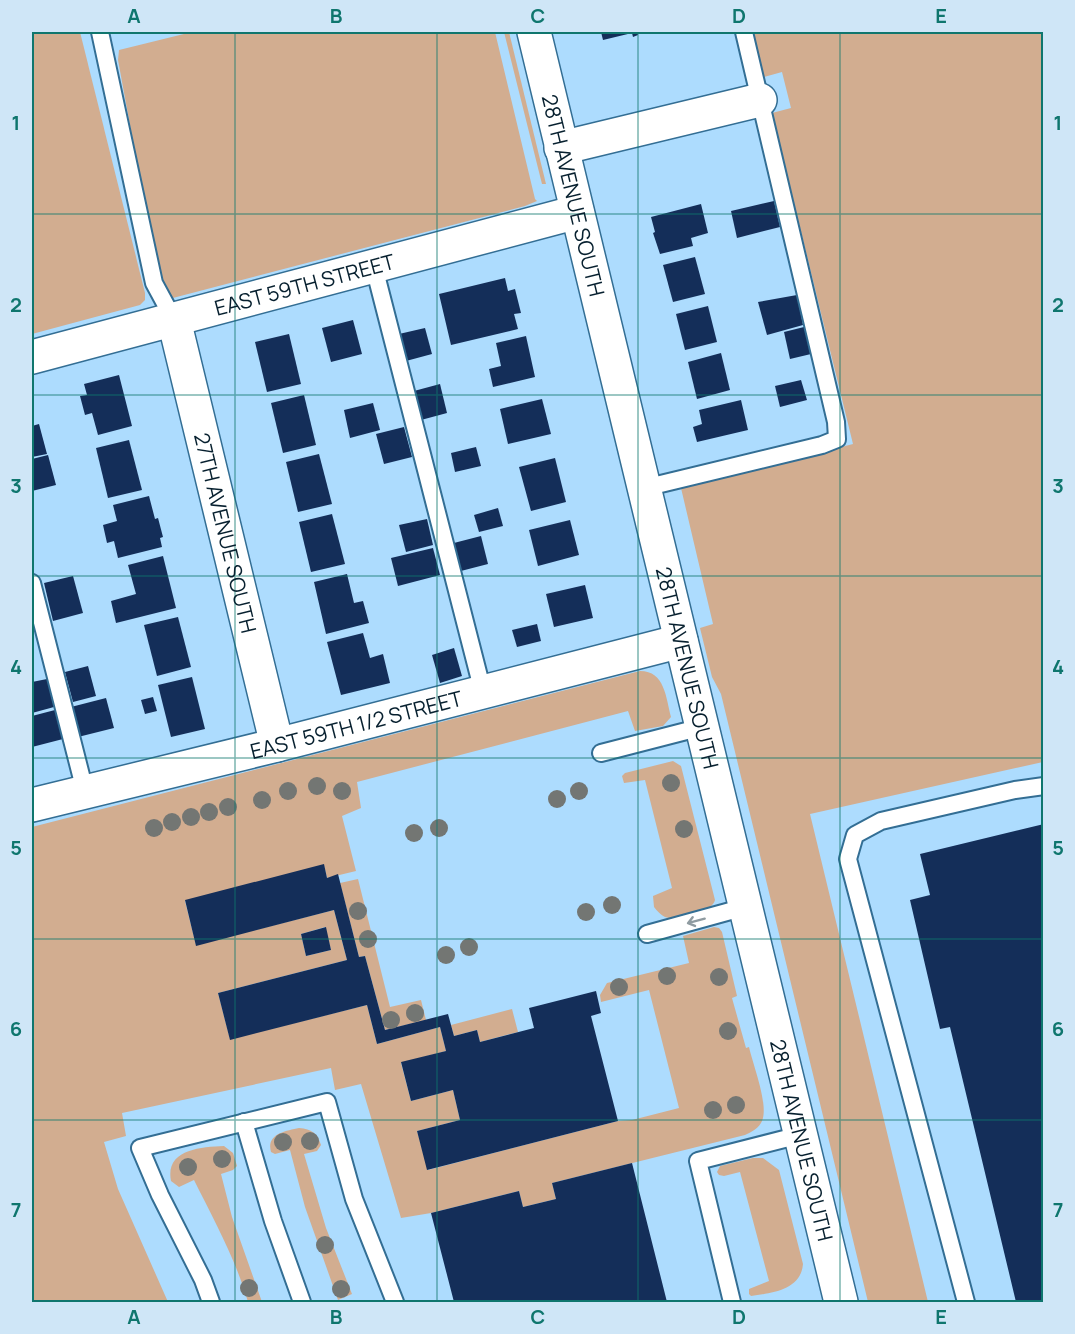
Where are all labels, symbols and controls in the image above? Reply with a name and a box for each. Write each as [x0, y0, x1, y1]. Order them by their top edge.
text: A [127, 2, 141, 29]
text: B [330, 2, 343, 29]
text: C [531, 2, 545, 29]
text: D [732, 2, 746, 29]
text: E [935, 2, 947, 29]
street label: 28TH AVENUE SOUTH [536, 91, 611, 299]
text: 1 [12, 109, 20, 136]
text: 1 [1054, 109, 1062, 136]
street label: EAST 59TH STREET [211, 247, 398, 322]
text: 2 [10, 291, 22, 318]
text: 2 [1052, 291, 1064, 318]
street label: 27TH AVENUE SOUTH [188, 430, 263, 636]
text: 3 [10, 472, 22, 499]
text: 3 [1052, 472, 1064, 499]
street label: 28TH AVENUE SOUTH [650, 564, 726, 772]
text: 4 [10, 653, 22, 680]
text: 4 [1052, 653, 1064, 680]
street label: EAST 59TH 1/2 STREET [247, 684, 466, 765]
text: 5 [10, 834, 22, 861]
text: 5 [1052, 834, 1064, 861]
one-way arrow [687, 915, 706, 927]
text: 6 [10, 1015, 22, 1042]
text: 6 [1052, 1015, 1064, 1042]
street label: 28TH AVENUE SOUTH [764, 1036, 840, 1244]
text: 7 [11, 1196, 21, 1223]
text: 7 [1053, 1196, 1063, 1223]
text: A [127, 1303, 141, 1330]
text: B [330, 1303, 343, 1330]
text: C [531, 1303, 545, 1330]
text: D [732, 1303, 746, 1330]
text: E [935, 1303, 947, 1330]

